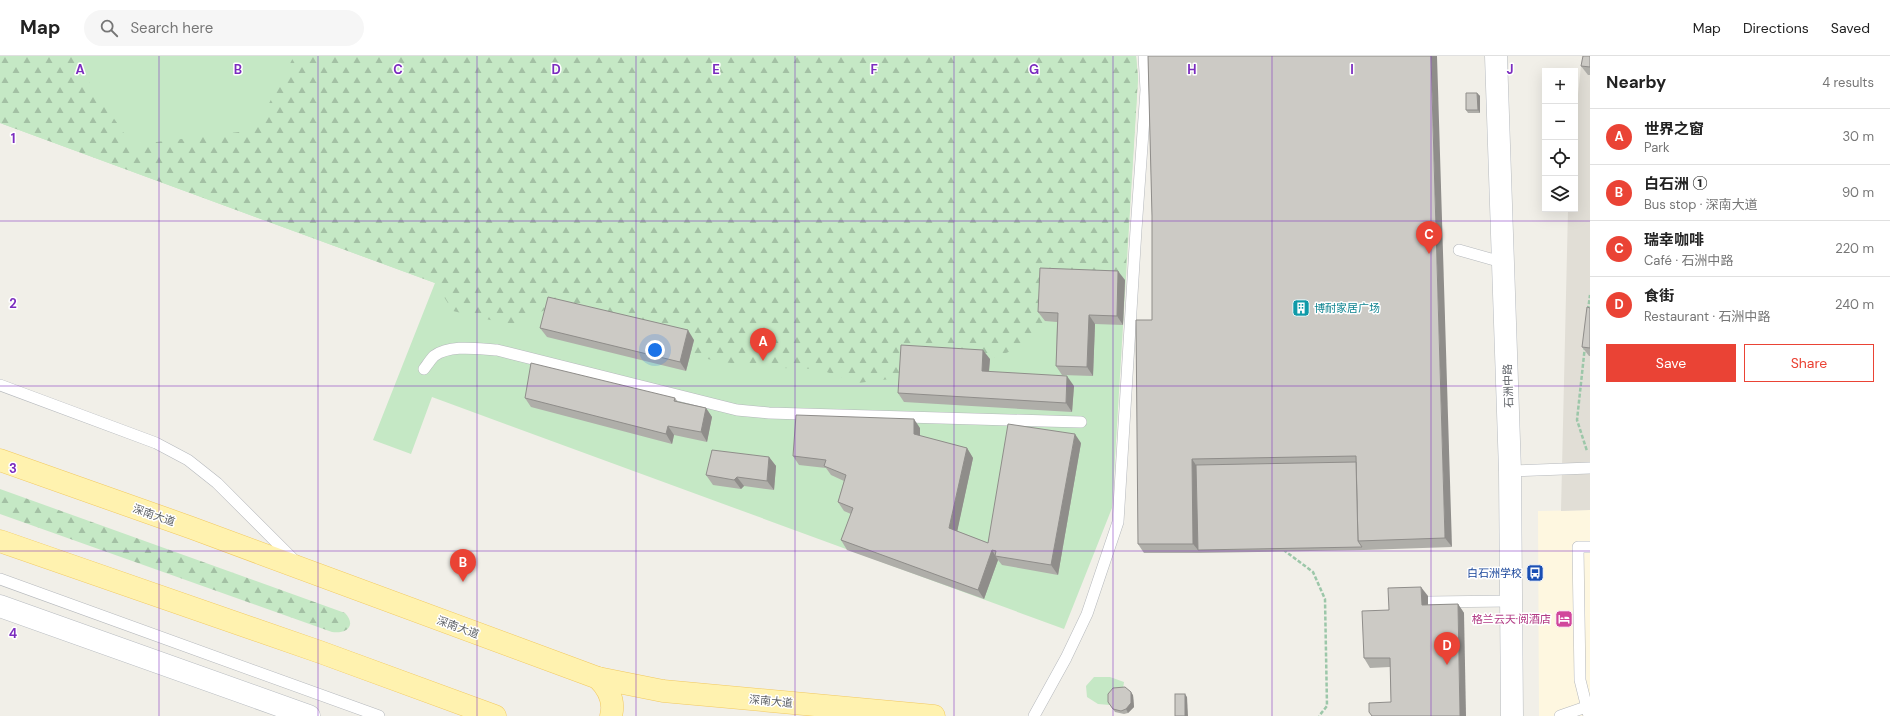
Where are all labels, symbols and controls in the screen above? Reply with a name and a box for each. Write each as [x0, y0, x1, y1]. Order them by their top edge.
search box [84, 10, 364, 46]
text: Map [20, 15, 60, 40]
icon: search [98, 17, 120, 39]
text: Search here [130, 18, 213, 38]
text: Map [1693, 19, 1721, 37]
text: Directions [1743, 19, 1809, 37]
text: Saved [1831, 19, 1870, 37]
text: A [75, 61, 85, 78]
text: B [234, 61, 242, 78]
text: C [393, 61, 403, 78]
text: D [551, 61, 561, 78]
text: E [712, 61, 720, 78]
text: F [870, 61, 878, 78]
text: G [1029, 61, 1039, 78]
text: H [1187, 61, 1197, 78]
text: I [1350, 61, 1354, 78]
text: J [1506, 61, 1514, 78]
map controls [1542, 68, 1578, 212]
button: + [1542, 68, 1578, 104]
text: Nearby [1606, 71, 1666, 93]
text: 4 results [1822, 74, 1874, 91]
button: − [1542, 104, 1578, 140]
text: 世界之窗 [1644, 119, 1704, 139]
text: A [1614, 128, 1624, 145]
text: 30 m [1842, 128, 1874, 145]
text: 1 [11, 130, 15, 147]
text: Park [1644, 139, 1670, 156]
button: locate [1542, 140, 1578, 176]
text: 白石洲 ① [1644, 174, 1708, 194]
button: layers [1542, 176, 1578, 212]
text: B [1615, 184, 1623, 201]
text: 90 m [1842, 184, 1874, 201]
text: Bus stop · 深南大道 [1644, 196, 1758, 213]
pin: C [1416, 221, 1442, 254]
text: 瑞幸咖啡 [1644, 230, 1704, 250]
text: C [1614, 240, 1624, 257]
text: 220 m [1835, 240, 1874, 257]
text: Café · 石洲中路 [1644, 252, 1733, 269]
text: 食街 [1644, 286, 1674, 306]
text: 2 [9, 295, 17, 312]
text: D [1614, 296, 1624, 313]
text: 240 m [1835, 296, 1874, 313]
building icon: 博耐家居广场 [1291, 298, 1311, 318]
place label: 博耐家居广场 [1314, 301, 1380, 315]
text: Restaurant · 石洲中路 [1644, 308, 1771, 325]
pin: A [750, 328, 776, 361]
your location [645, 340, 665, 360]
button: Save [1606, 344, 1736, 382]
button: Share [1744, 344, 1874, 382]
street label: 石洲中路 [1500, 364, 1516, 408]
text: 3 [9, 460, 17, 477]
street label: 深南大道 [131, 501, 177, 529]
pin: B [450, 549, 476, 582]
bus stop icon: 白石洲学校 [1525, 563, 1545, 583]
place label: 白石洲学校 [1467, 566, 1522, 580]
hotel icon: 格兰云天·阅酒店 [1554, 609, 1574, 629]
place label: 格兰云天·阅酒店 [1472, 612, 1551, 626]
street label: 深南大道 [435, 613, 481, 641]
text: 4 [9, 625, 17, 642]
pin: D [1434, 632, 1460, 665]
street label: 深南大道 [748, 692, 794, 710]

